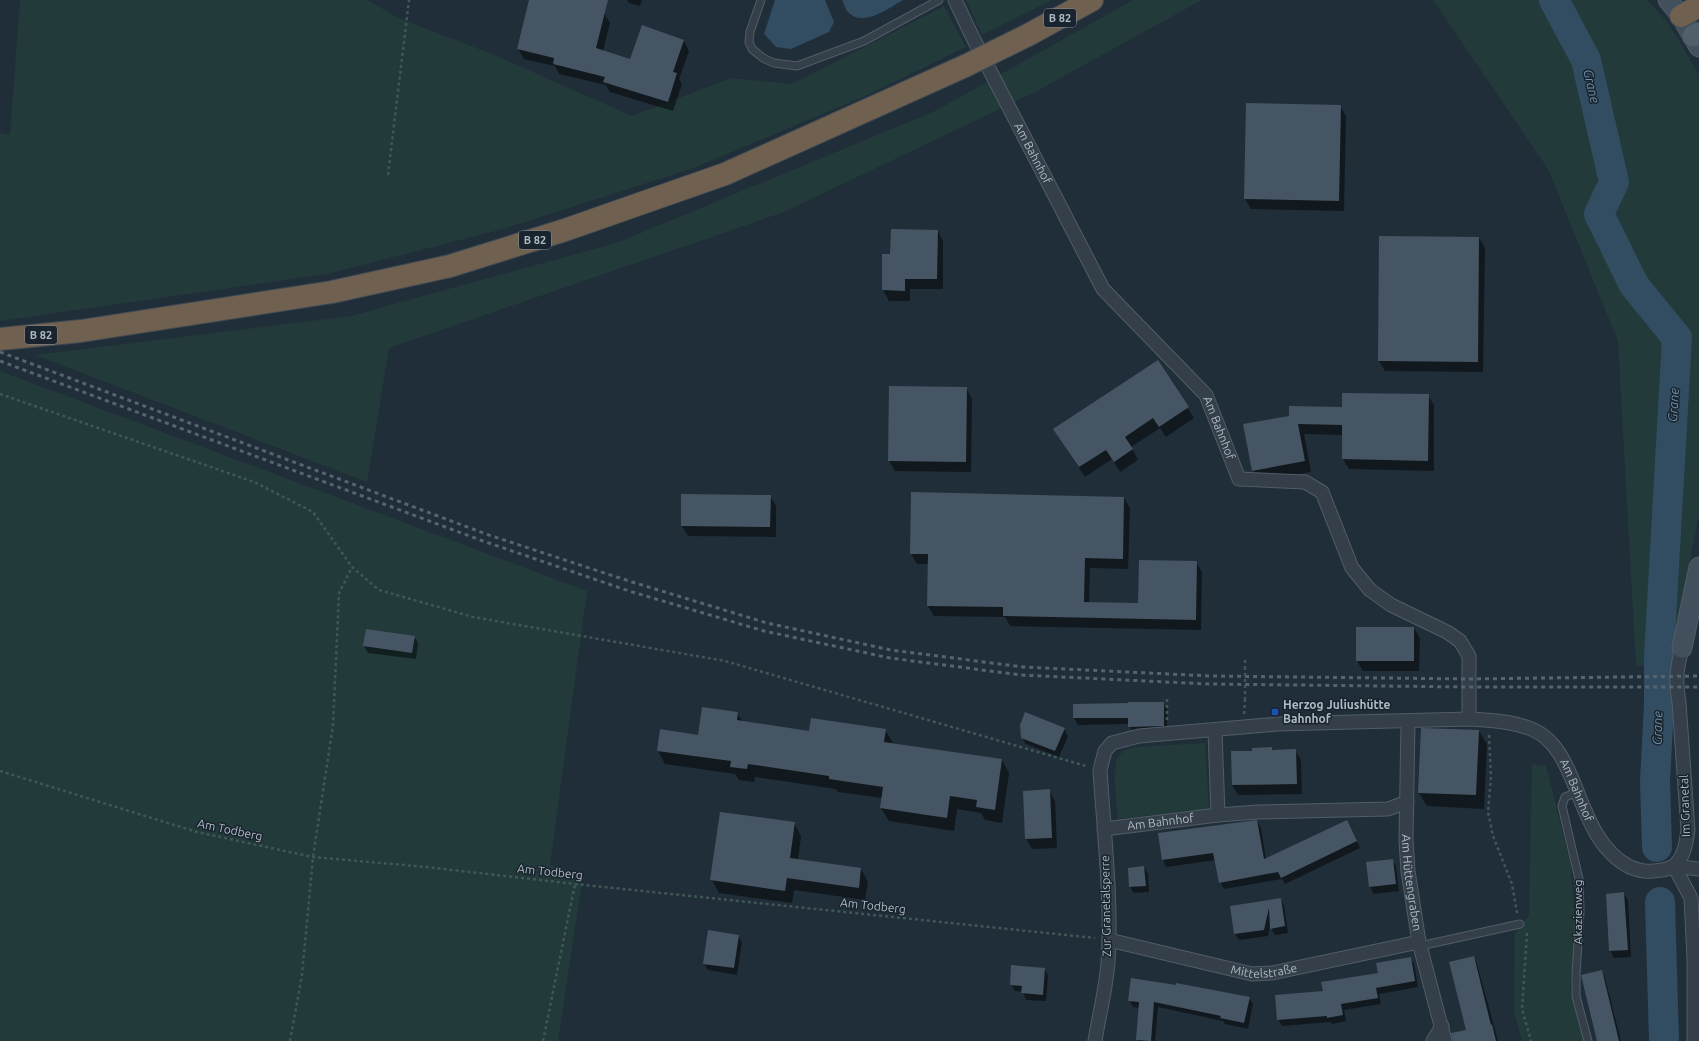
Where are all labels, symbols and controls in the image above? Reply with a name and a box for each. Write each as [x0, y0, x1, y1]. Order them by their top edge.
road number: B 82 [1044, 9, 1076, 27]
water label: Grane [1581, 68, 1603, 105]
street label: Am Bahnhof [1012, 120, 1055, 186]
road number: B 82 [519, 231, 551, 249]
road number: B 82 [25, 326, 57, 344]
water label: Grane [1665, 387, 1681, 422]
street label: Am Bahnhof [1201, 394, 1238, 462]
place label: Herzog Juliushütte Bahnhof [1283, 698, 1391, 725]
marker: Herzog Juliushütte Bahnhof [1270, 707, 1280, 717]
water label: Grane [1649, 710, 1665, 745]
street label: Am Bahnhof [1558, 756, 1596, 824]
street label: Im Granetal [1677, 775, 1692, 837]
street label: Am Bahnhof [1127, 811, 1195, 832]
street label: Am Todberg [196, 816, 264, 843]
street label: Am Hüttengraben [1400, 834, 1424, 932]
street label: Zur Granetalsperre [1098, 855, 1113, 957]
street label: Am Todberg [516, 862, 584, 881]
street label: Akazienweg [1571, 880, 1584, 944]
street label: Am Todberg [839, 896, 907, 915]
street label: Mittelstraße [1230, 961, 1298, 980]

